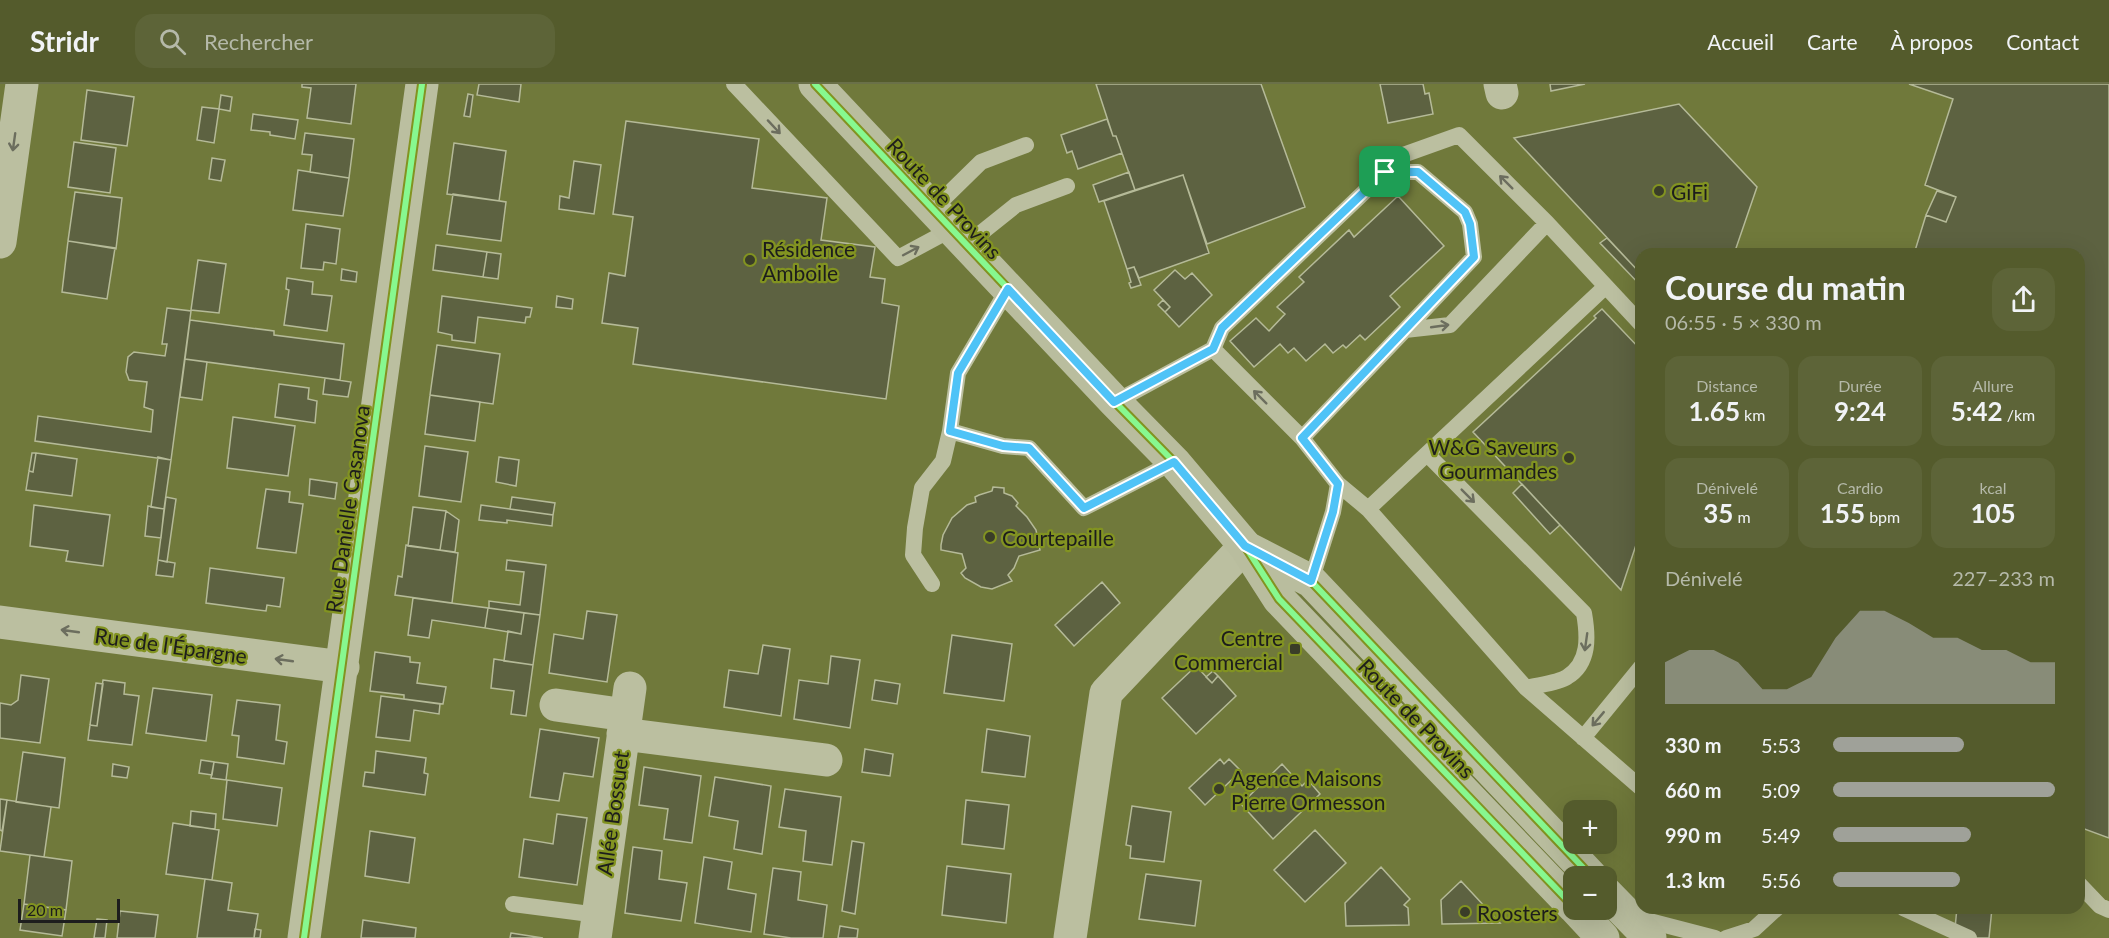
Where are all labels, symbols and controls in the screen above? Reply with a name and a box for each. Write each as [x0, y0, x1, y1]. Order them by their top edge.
search box [135, 14, 555, 68]
text: Stridr [30, 24, 99, 58]
icon: search [156, 25, 189, 58]
text: Rechercher [204, 28, 313, 55]
text: Accueil [1707, 29, 1774, 54]
text: Carte [1807, 29, 1858, 54]
text: À propos [1891, 29, 1973, 54]
text: Contact [2006, 29, 2079, 54]
one-way arrow [767, 119, 781, 134]
one-way arrow [8, 132, 19, 151]
street label: Route de Provins [883, 132, 1007, 264]
pin [1359, 146, 1410, 197]
icon: arrive [1368, 155, 1401, 188]
one-way arrow [1498, 174, 1513, 189]
place label: GiFi [1671, 179, 1708, 204]
marker: GiFi [1652, 184, 1666, 198]
place label: Résidence Amboile [762, 236, 855, 285]
one-way arrow [901, 245, 919, 256]
marker: Résidence Amboile [743, 253, 757, 267]
text: Course du matin [1665, 267, 1906, 307]
button: share [1992, 268, 2055, 331]
text: 06:55 · 5 × 330 m [1665, 310, 1822, 334]
one-way arrow [1430, 320, 1449, 331]
text: Distance [1696, 376, 1758, 395]
text: Durée [1838, 376, 1882, 395]
text: Allure [1972, 376, 2014, 395]
one-way arrow [1253, 389, 1268, 404]
text: 1.65 [1689, 395, 1740, 427]
text: 9:24 [1834, 395, 1886, 427]
text: 5:42 [1951, 395, 2003, 427]
street label: Rue Danielle Casanova [320, 403, 374, 615]
text: km [1740, 405, 1765, 424]
text: /km [2003, 405, 2035, 424]
place label: W&G Saveurs Gourmandes [1428, 434, 1557, 483]
marker: W&G Saveurs Gourmandes [1562, 451, 1576, 465]
text: Dénivelé [1696, 478, 1758, 497]
text: Cardio [1837, 478, 1883, 497]
text: kcal [1979, 478, 2007, 497]
one-way arrow [1461, 488, 1476, 503]
text: 35 [1703, 497, 1733, 529]
text: 155 [1820, 497, 1865, 529]
text: 105 [1970, 497, 2016, 529]
text: m [1733, 507, 1751, 526]
text: bpm [1865, 507, 1900, 526]
place label: Courtepaille [1002, 525, 1114, 550]
marker: Courtepaille [983, 530, 997, 544]
text: Dénivelé [1665, 566, 1742, 590]
text: 227–233 m [1952, 566, 2055, 590]
street label: Rue de l'Épargne [93, 622, 249, 668]
place label: Centre Commercial [1174, 625, 1283, 674]
one-way arrow [61, 626, 81, 637]
one-way arrow [1580, 632, 1591, 651]
marker: Centre Commercial [1288, 642, 1302, 656]
street label: Route de Provins [1354, 653, 1480, 783]
one-way arrow [275, 655, 295, 666]
one-way arrow [1592, 711, 1605, 727]
text: 330 m [1665, 733, 1721, 757]
text: 5:53 [1761, 733, 1801, 757]
street label: Allée Bossuet [591, 749, 633, 877]
place label: Agence Maisons Pierre Ormesson [1231, 765, 1385, 814]
text: 660 m [1665, 778, 1721, 802]
text: 5:09 [1761, 778, 1801, 802]
marker: Agence Maisons Pierre Ormesson [1212, 782, 1226, 796]
map controls [1563, 800, 1617, 920]
button: + [1563, 800, 1617, 854]
text: 990 m [1665, 823, 1721, 847]
text: 5:49 [1761, 823, 1801, 847]
button: − [1563, 866, 1617, 920]
text: 1.3 km [1665, 868, 1725, 892]
text: 5:56 [1761, 868, 1801, 892]
scale bar [18, 896, 120, 924]
text: 20 m [27, 900, 63, 919]
place label: Roosters [1477, 900, 1558, 925]
marker: Roosters [1458, 905, 1472, 919]

